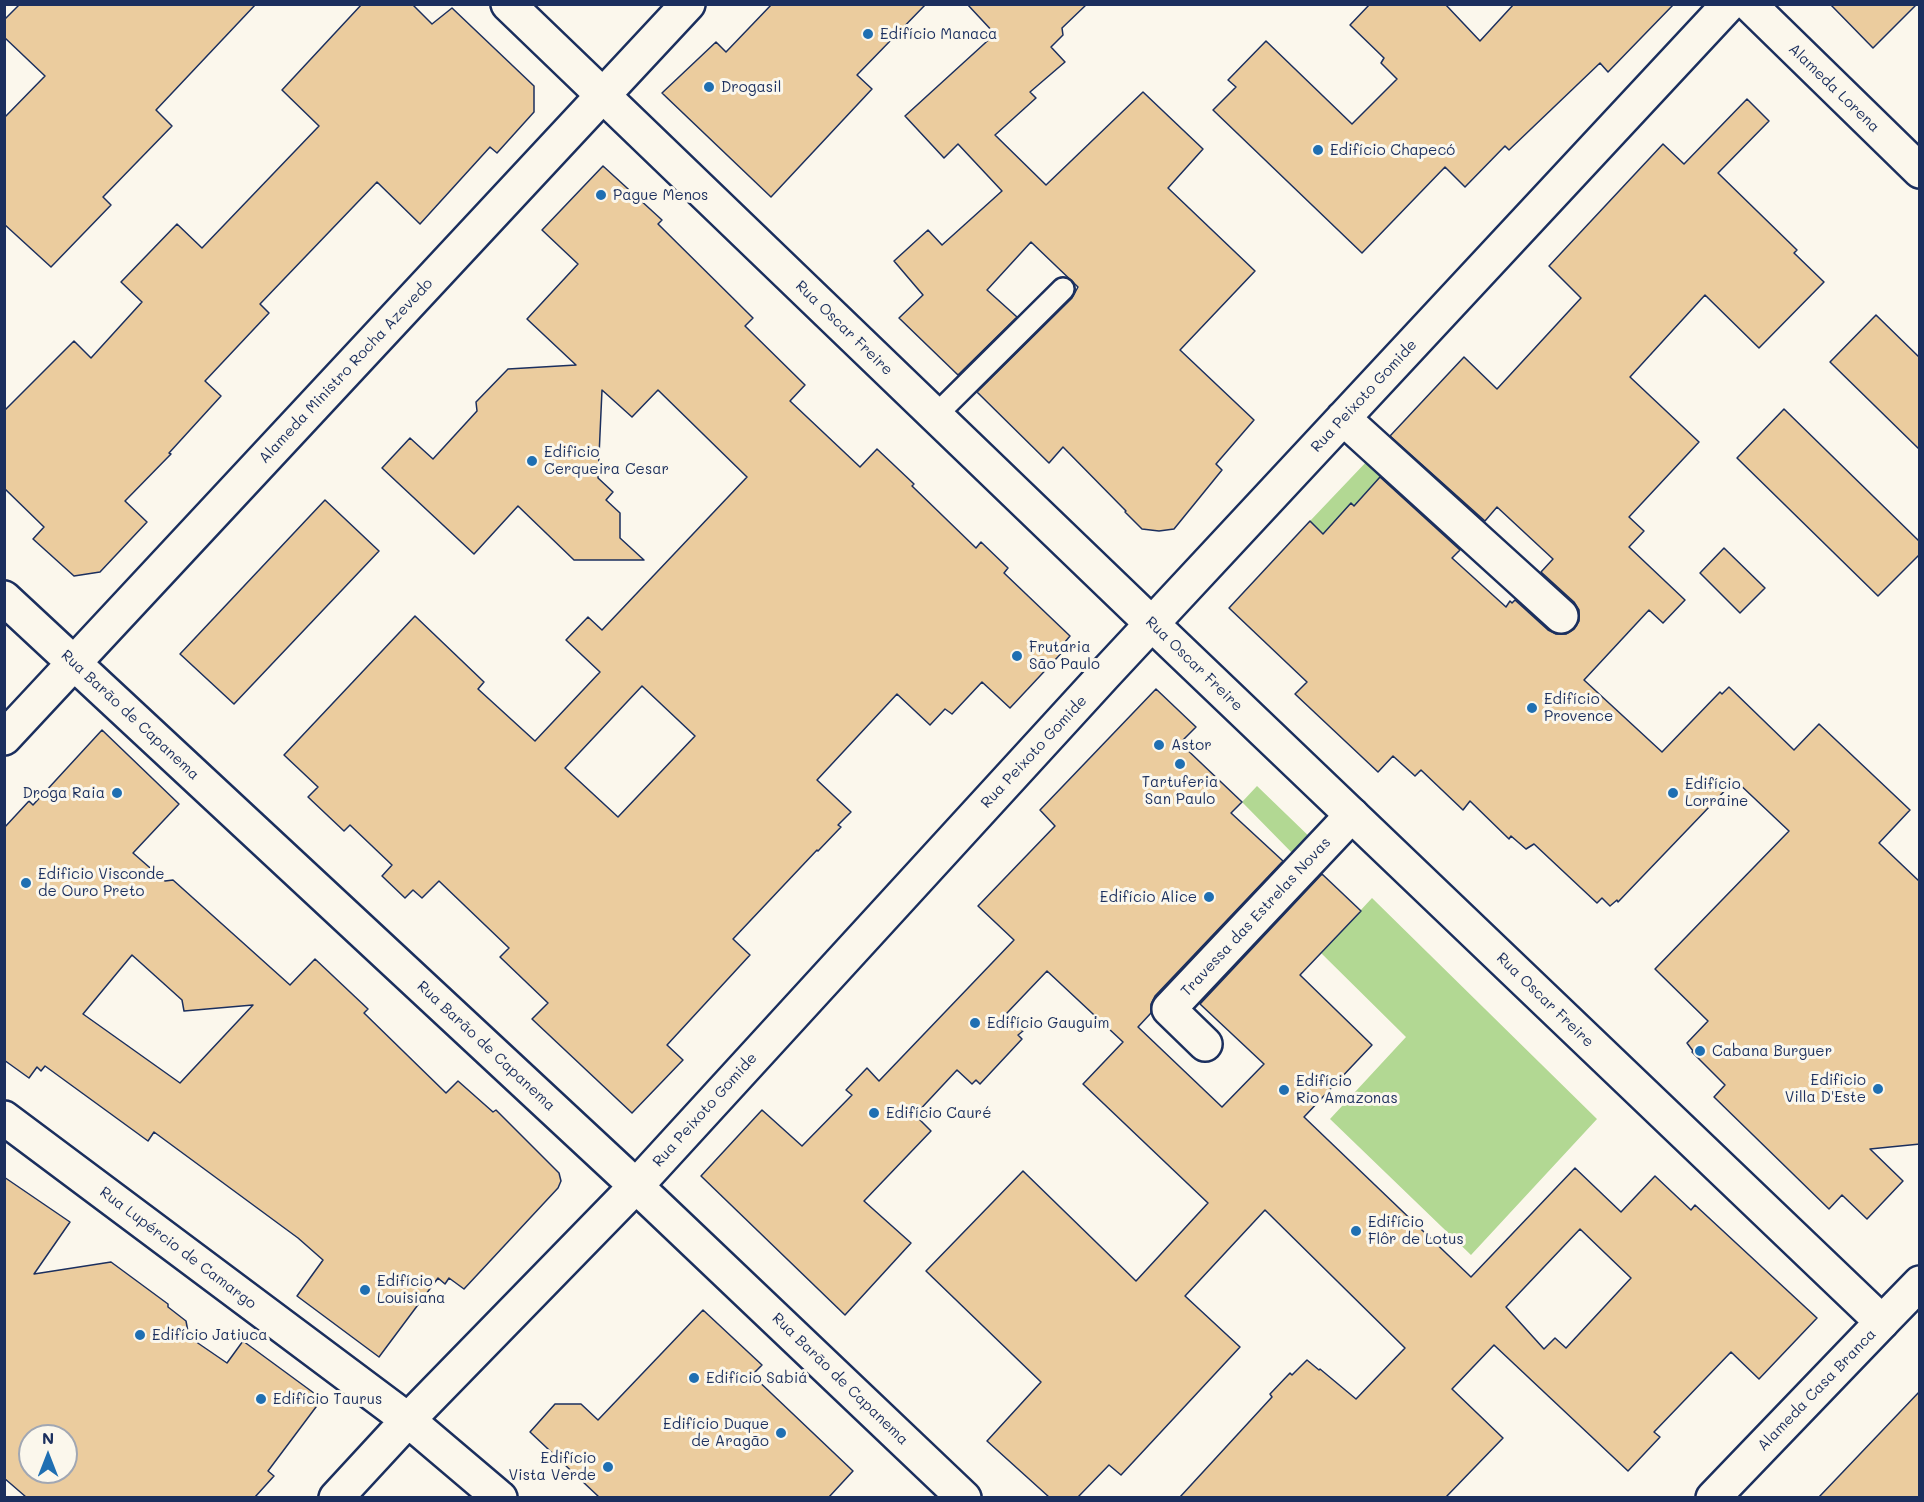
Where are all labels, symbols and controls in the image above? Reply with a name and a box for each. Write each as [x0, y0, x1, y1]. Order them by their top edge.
place label: Edifício Manaca [880, 25, 997, 43]
marker: Edifício Manaca [861, 27, 875, 41]
street label: Alameda Lorena [1785, 40, 1883, 136]
place label: Drogasil [721, 78, 781, 96]
marker: Drogasil [702, 80, 716, 94]
place label: Edifício Chapecó [1330, 141, 1455, 159]
marker: Edifício Chapecó [1311, 143, 1325, 157]
place label: Pague Menos [613, 186, 708, 204]
marker: Pague Menos [594, 188, 608, 202]
street label: Alameda Ministro Rocha Azevedo [255, 275, 437, 467]
street label: Rua Oscar Freire [792, 277, 896, 379]
street label: Rua Peixoto Gomide [1307, 336, 1421, 456]
place label: Edificio Cerqueira Cesar [544, 443, 669, 478]
marker: Edificio Cerqueira Cesar [525, 454, 539, 468]
street label: Rua Oscar Freire [1142, 613, 1246, 715]
place label: Frutaria São Paulo [1029, 638, 1100, 673]
street label: Rua Barão de Capanema [57, 646, 203, 784]
marker: Frutaria São Paulo [1010, 649, 1024, 663]
place label: Edifício Provence [1544, 690, 1613, 725]
street label: Rua Peixoto Gomide [977, 692, 1091, 812]
marker: Edifício Provence [1525, 701, 1539, 715]
place label: Astor [1171, 736, 1212, 754]
marker: Astor [1152, 738, 1166, 752]
marker: Tartuferia San Paulo [1173, 757, 1187, 771]
place label: Tartuferia San Paulo [1142, 773, 1218, 808]
place label: Edifício Lorraine [1685, 775, 1748, 810]
place label: Droga Raia [23, 784, 105, 802]
marker: Droga Raia [110, 786, 124, 800]
marker: Edifício Lorraine [1666, 786, 1680, 800]
street label: Travessa das Estrelas Novas [1177, 834, 1335, 1000]
place label: Edificio Visconde de Ouro Preto [38, 865, 165, 900]
marker: Edificio Visconde de Ouro Preto [19, 876, 33, 890]
place label: Edifício Alice [1100, 888, 1197, 906]
marker: Edifício Alice [1202, 890, 1216, 904]
street label: Rua Oscar Freire [1493, 949, 1597, 1051]
street label: Rua Barão de Capanema [413, 977, 559, 1115]
place label: Edifício Gauguim [987, 1014, 1109, 1032]
marker: Edifício Gauguim [968, 1016, 982, 1030]
place label: Cabana Burguer [1712, 1042, 1832, 1060]
marker: Cabana Burguer [1693, 1044, 1707, 1058]
street label: Rua Peixoto Gomide [649, 1049, 761, 1171]
place label: Edificio Villa D'Este [1785, 1071, 1866, 1106]
place label: Edifício Rio Amazonas [1296, 1072, 1398, 1107]
marker: Edificio Villa D'Este [1871, 1082, 1885, 1096]
marker: Edifício Rio Amazonas [1277, 1083, 1291, 1097]
place label: Edifício Cauré [886, 1104, 991, 1122]
marker: Edifício Cauré [867, 1106, 881, 1120]
street label: Rua Lupércio de Camargo [96, 1183, 260, 1313]
place label: Edifício Flôr de Lotus [1368, 1213, 1464, 1248]
marker: Edifício Flôr de Lotus [1349, 1224, 1363, 1238]
place label: Edifício Louisiana [377, 1272, 445, 1307]
marker: Edifício Louisiana [358, 1283, 372, 1297]
street label: Rua Barão de Capanema [768, 1309, 912, 1449]
street label: Alameda Casa Branca [1754, 1325, 1880, 1455]
place label: Edifício Jatiuca [152, 1326, 267, 1344]
marker: Edifício Jatiuca [133, 1328, 147, 1342]
place label: Edifício Sabiá [706, 1369, 808, 1387]
marker: Edifício Sabiá [687, 1371, 701, 1385]
place label: Edifício Taurus [273, 1390, 382, 1408]
marker: Edifício Taurus [254, 1392, 268, 1406]
place label: Edifício Duque de Aragão [663, 1415, 769, 1450]
north arrow [18, 1424, 78, 1484]
marker: Edifício Duque de Aragão [774, 1426, 788, 1440]
text: N [42, 1427, 54, 1448]
place label: Edifício Vista Verde [508, 1449, 596, 1484]
marker: Edifício Vista Verde [601, 1460, 615, 1474]

